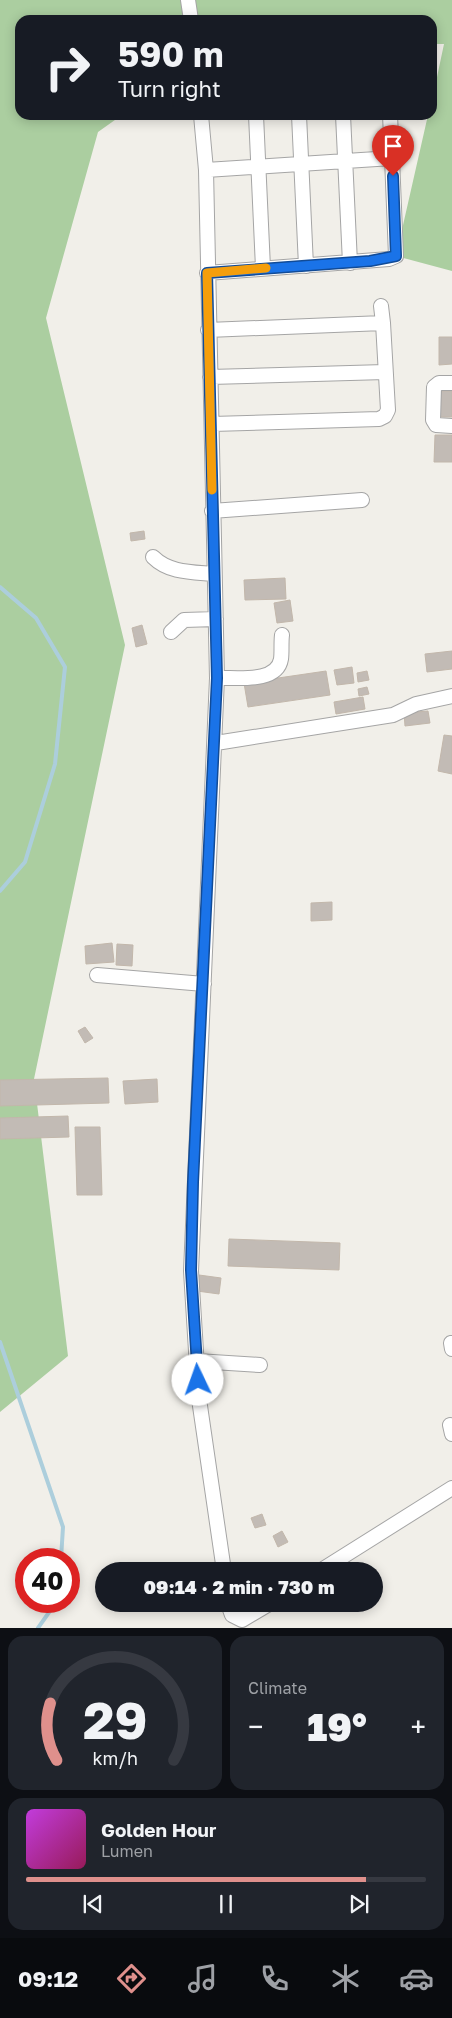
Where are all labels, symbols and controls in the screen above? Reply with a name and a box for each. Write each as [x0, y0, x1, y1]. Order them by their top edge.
text: 590 m [118, 33, 224, 75]
icon: right [35, 35, 100, 100]
text: Turn right [118, 75, 221, 102]
pin [372, 125, 414, 176]
icon: arrive [379, 132, 407, 160]
position arrow [171, 1353, 223, 1405]
speed limit sign: 40 [15, 1548, 80, 1613]
text: 09:14 · 2 min · 730 m [144, 1575, 335, 1598]
text: Climate [248, 1678, 307, 1698]
text: 29 [83, 1688, 147, 1750]
text: 19° [307, 1704, 367, 1749]
text: − [248, 1710, 263, 1743]
text: + [411, 1710, 426, 1743]
text: km/h [92, 1747, 138, 1769]
text: Golden Hour [101, 1818, 216, 1841]
text: Lumen [101, 1841, 153, 1861]
icon: previous [79, 1890, 107, 1918]
icon: pause [212, 1890, 240, 1918]
icon: next [345, 1890, 373, 1918]
icon: directions [114, 1961, 149, 1996]
icon: music [185, 1961, 220, 1996]
icon: phone [257, 1961, 292, 1996]
icon: climate [328, 1961, 363, 1996]
icon: car [399, 1961, 434, 1996]
text: 09:12 [18, 1965, 78, 1992]

